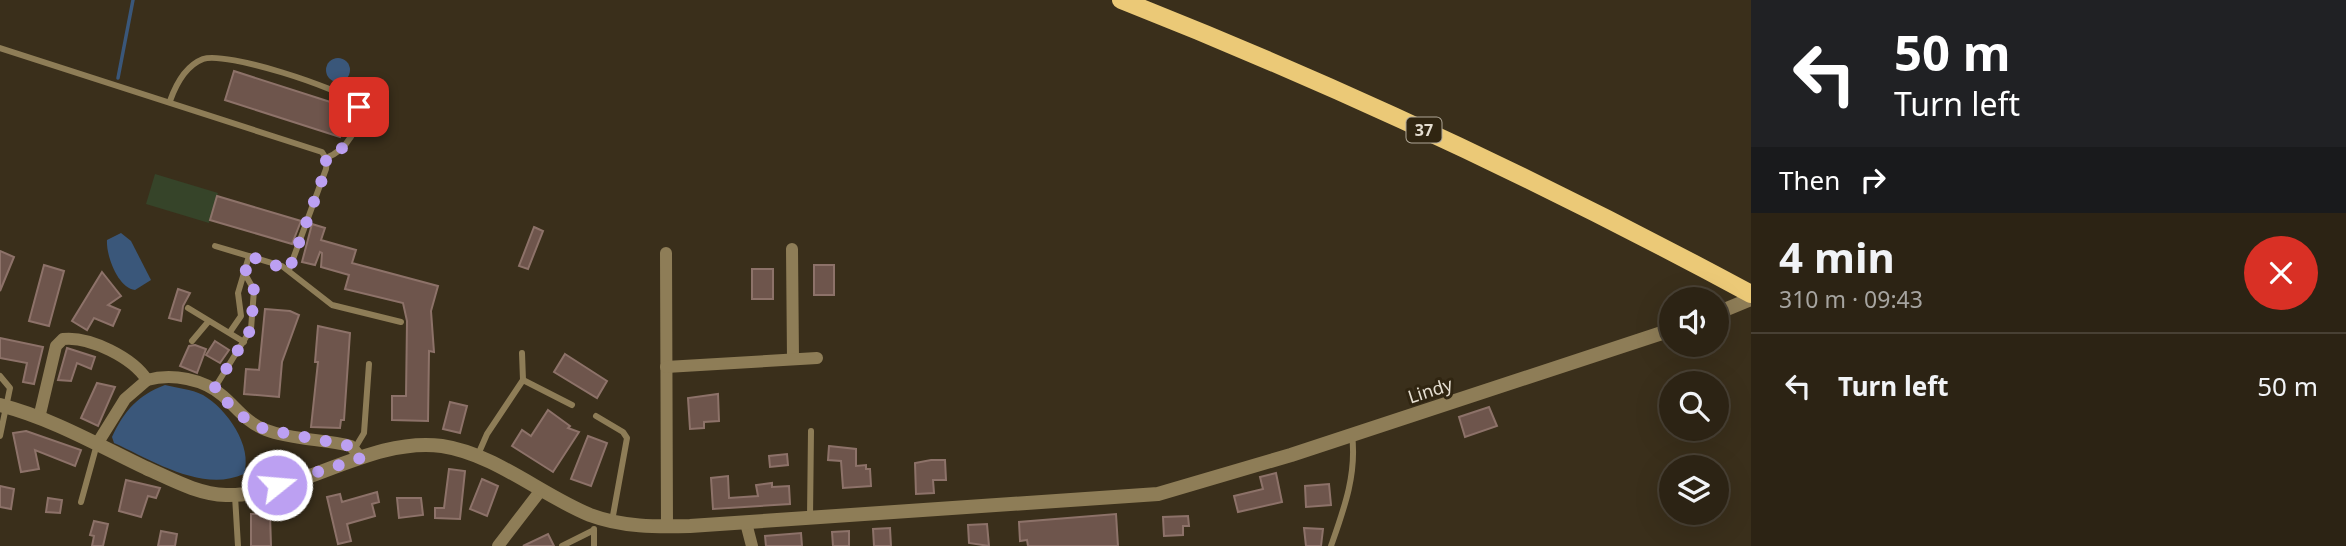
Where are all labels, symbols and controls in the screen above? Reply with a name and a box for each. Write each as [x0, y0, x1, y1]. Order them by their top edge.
text: 50 m [1894, 19, 2011, 85]
icon: left [1779, 28, 1870, 119]
pin [329, 77, 389, 137]
text: Turn left [1894, 82, 2020, 125]
icon: arrive [340, 88, 378, 126]
road number: 37 [1406, 118, 1442, 142]
icon: right [1854, 161, 1892, 199]
text: Then [1779, 162, 1840, 198]
text: 4 min [1779, 228, 1895, 285]
button: close [2244, 236, 2318, 310]
text: 310 m · 09:43 [1779, 283, 1923, 315]
map controls [1659, 287, 1729, 525]
button: sound [1659, 287, 1729, 357]
icon: left [1779, 367, 1817, 405]
text: Turn left [1838, 368, 1949, 404]
text: 50 m [2257, 368, 2318, 404]
street label: Lindy [1405, 371, 1456, 408]
button: search [1659, 371, 1729, 441]
position arrow [240, 448, 314, 522]
button: layers [1659, 455, 1729, 525]

